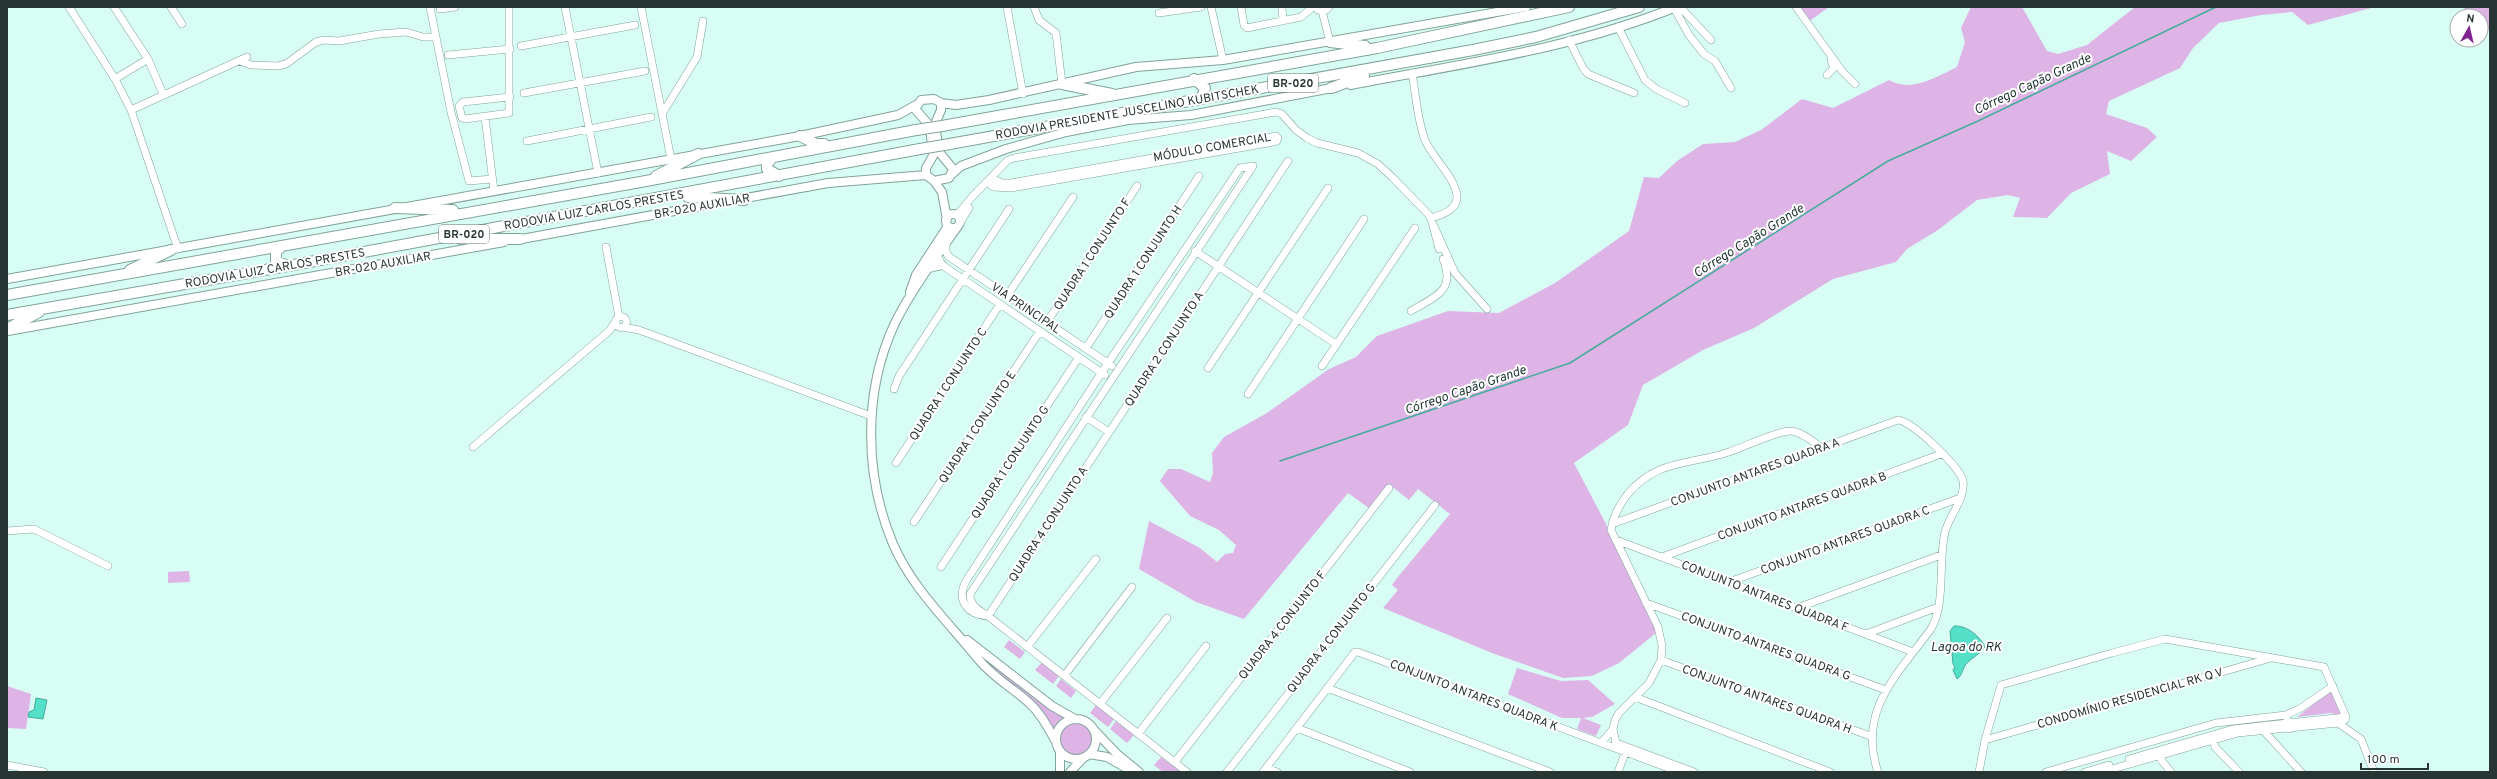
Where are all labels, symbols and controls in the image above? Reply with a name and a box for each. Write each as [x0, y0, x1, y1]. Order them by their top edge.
north arrow [2449, 8, 2489, 48]
text: N [2465, 12, 2475, 27]
water label: Córrego Capão Grande [1972, 51, 2094, 119]
road number: BR-020 [1268, 74, 1318, 92]
street label: RODOVIA PRESIDENTE JUSCELINO KUBITSCHEK [994, 82, 1260, 144]
street label: MÓDULO COMERCIAL [1152, 130, 1273, 166]
street label: RODOVIA LUIZ CARLOS PRESTES [503, 187, 686, 235]
street label: BR-020 AUXILIAR [653, 191, 752, 223]
street label: QUADRA 1 CONJUNTO F [1051, 195, 1135, 314]
water label: Córrego Capão Grande [1691, 201, 1808, 282]
street label: QUADRA 1 CONJUNTO H [1101, 203, 1187, 322]
road number: BR-020 [439, 225, 489, 243]
street label: RODOVIA LUIZ CARLOS PRESTES [184, 245, 367, 293]
street label: BR-020 AUXILIAR [334, 249, 433, 281]
street label: VIA PRINCIPAL [987, 280, 1064, 338]
street label: QUADRA 2 CONJUNTO A [1121, 289, 1208, 410]
street label: QUADRA 1 CONJUNTO C [906, 325, 992, 444]
water label: Córrego Capão Grande [1403, 363, 1529, 419]
street label: QUADRA 1 CONJUNTO E [935, 368, 1020, 487]
street label: QUADRA 1 CONJUNTO G [968, 403, 1054, 522]
street label: CONJUNTO ANTARES QUADRA A [1669, 435, 1842, 511]
street label: QUADRA 4 CONJUNTO A [1005, 464, 1092, 585]
street label: CONJUNTO ANTARES QUADRA B [1715, 469, 1889, 545]
street label: CONJUNTO ANTARES QUADRA C [1759, 503, 1932, 579]
street label: CONJUNTO ANTARES QUADRA F [1679, 558, 1851, 636]
street label: QUADRA 4 CONJUNTO F [1235, 568, 1330, 683]
street label: QUADRA 4 CONJUNTO G [1284, 580, 1380, 697]
street label: CONJUNTO ANTARES QUADRA G [1679, 609, 1853, 685]
water label: Lagoa do RK [1931, 640, 2002, 656]
street label: CONJUNTO ANTARES QUADRA K [1387, 656, 1560, 736]
street label: CONJUNTO ANTARES QUADRA H [1680, 662, 1854, 738]
street label: CONDOMÍNIO RESIDENCIAL RK Q V [2035, 665, 2225, 733]
scale bar [2361, 745, 2428, 771]
text: 100 m [2367, 752, 2400, 768]

